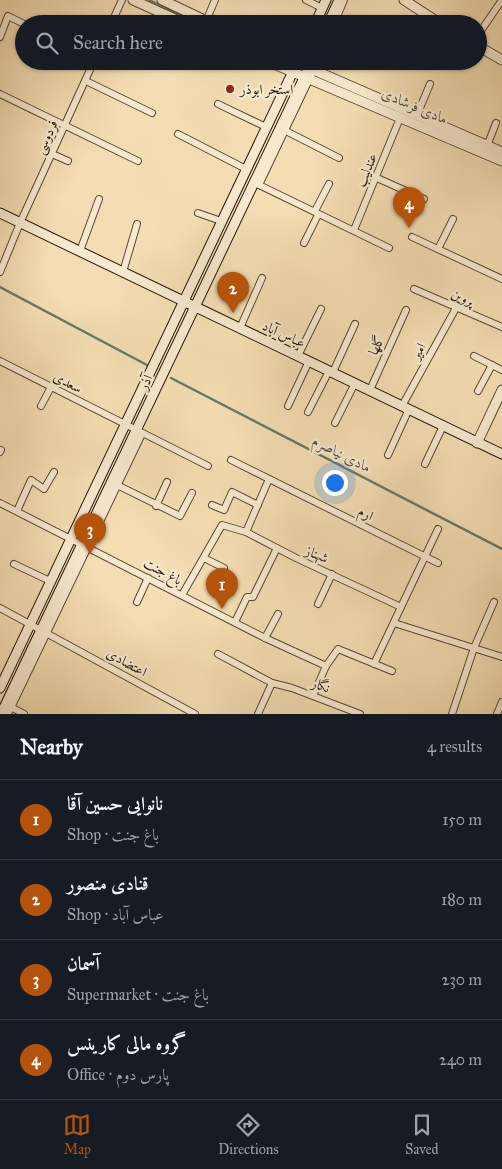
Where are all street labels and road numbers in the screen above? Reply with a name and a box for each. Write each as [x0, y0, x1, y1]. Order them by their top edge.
street label: فردوسی [31, 117, 63, 157]
street label: عندلیب [352, 151, 382, 190]
street label: پروین [449, 285, 478, 311]
street label: عباس آباد [260, 317, 308, 352]
street label: گلها [365, 333, 388, 358]
street label: امیر [406, 340, 430, 364]
street label: سعدی [50, 368, 85, 397]
street label: آذر [134, 370, 157, 394]
street label: ارم [353, 502, 376, 528]
street label: شهناز [300, 541, 331, 568]
street label: باغ جنت [139, 554, 185, 591]
street label: اعتضادی [104, 644, 150, 680]
street label: نگار [307, 673, 333, 697]

